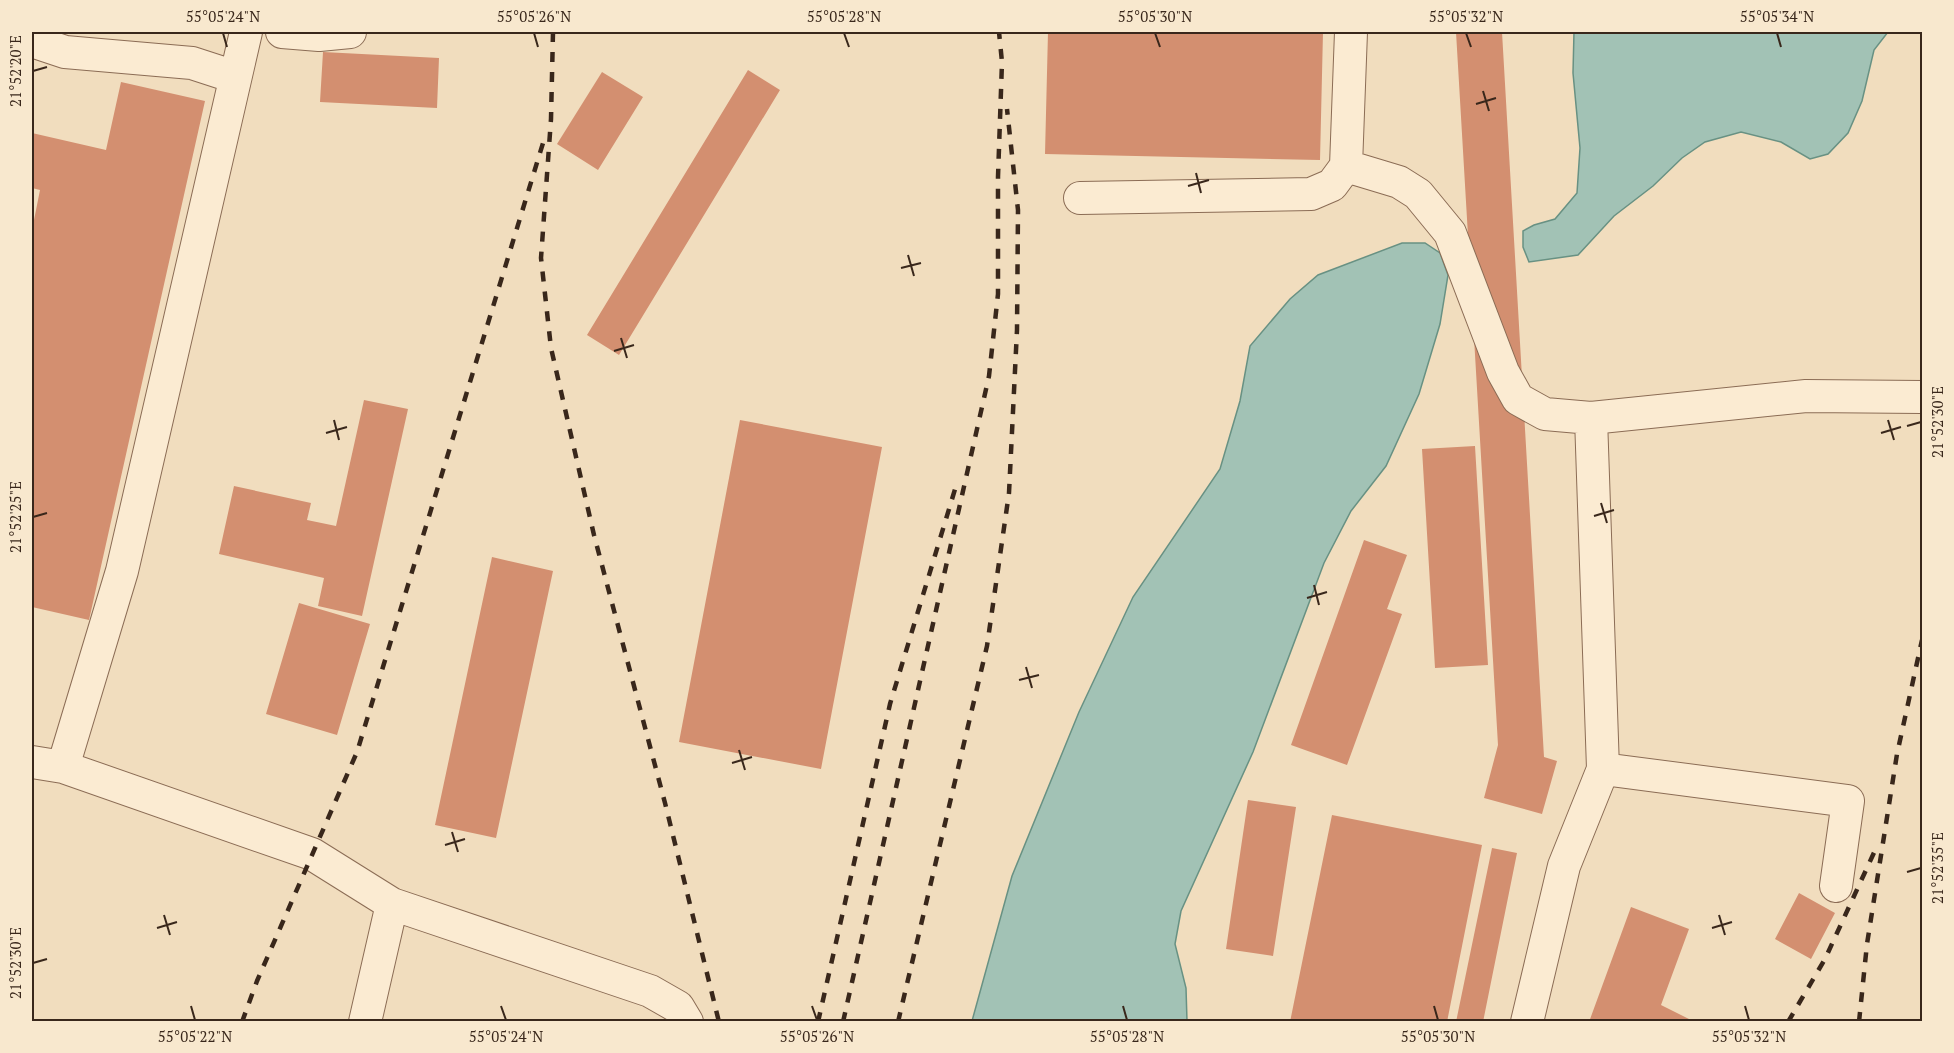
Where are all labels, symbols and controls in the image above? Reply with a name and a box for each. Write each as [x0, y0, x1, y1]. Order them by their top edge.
text: 55°05'24"N [186, 6, 260, 26]
text: 55°05'26"N [497, 6, 571, 26]
text: 55°05'28"N [807, 6, 881, 26]
text: 55°05'30"N [1118, 6, 1192, 26]
text: 55°05'32"N [1429, 6, 1503, 26]
text: 55°05'34"N [1740, 6, 1814, 26]
text: 21°52'20"E [5, 35, 25, 107]
text: 21°52'30"E [1927, 386, 1947, 458]
text: 21°52'25"E [5, 481, 25, 553]
text: 21°52'35"E [1927, 832, 1947, 904]
text: 21°52'30"E [5, 927, 25, 999]
text: 55°05'22"N [158, 1026, 232, 1046]
text: 55°05'24"N [469, 1026, 543, 1046]
text: 55°05'26"N [780, 1026, 854, 1046]
text: 55°05'28"N [1090, 1026, 1164, 1046]
text: 55°05'30"N [1401, 1026, 1475, 1046]
text: 55°05'32"N [1712, 1026, 1786, 1046]

